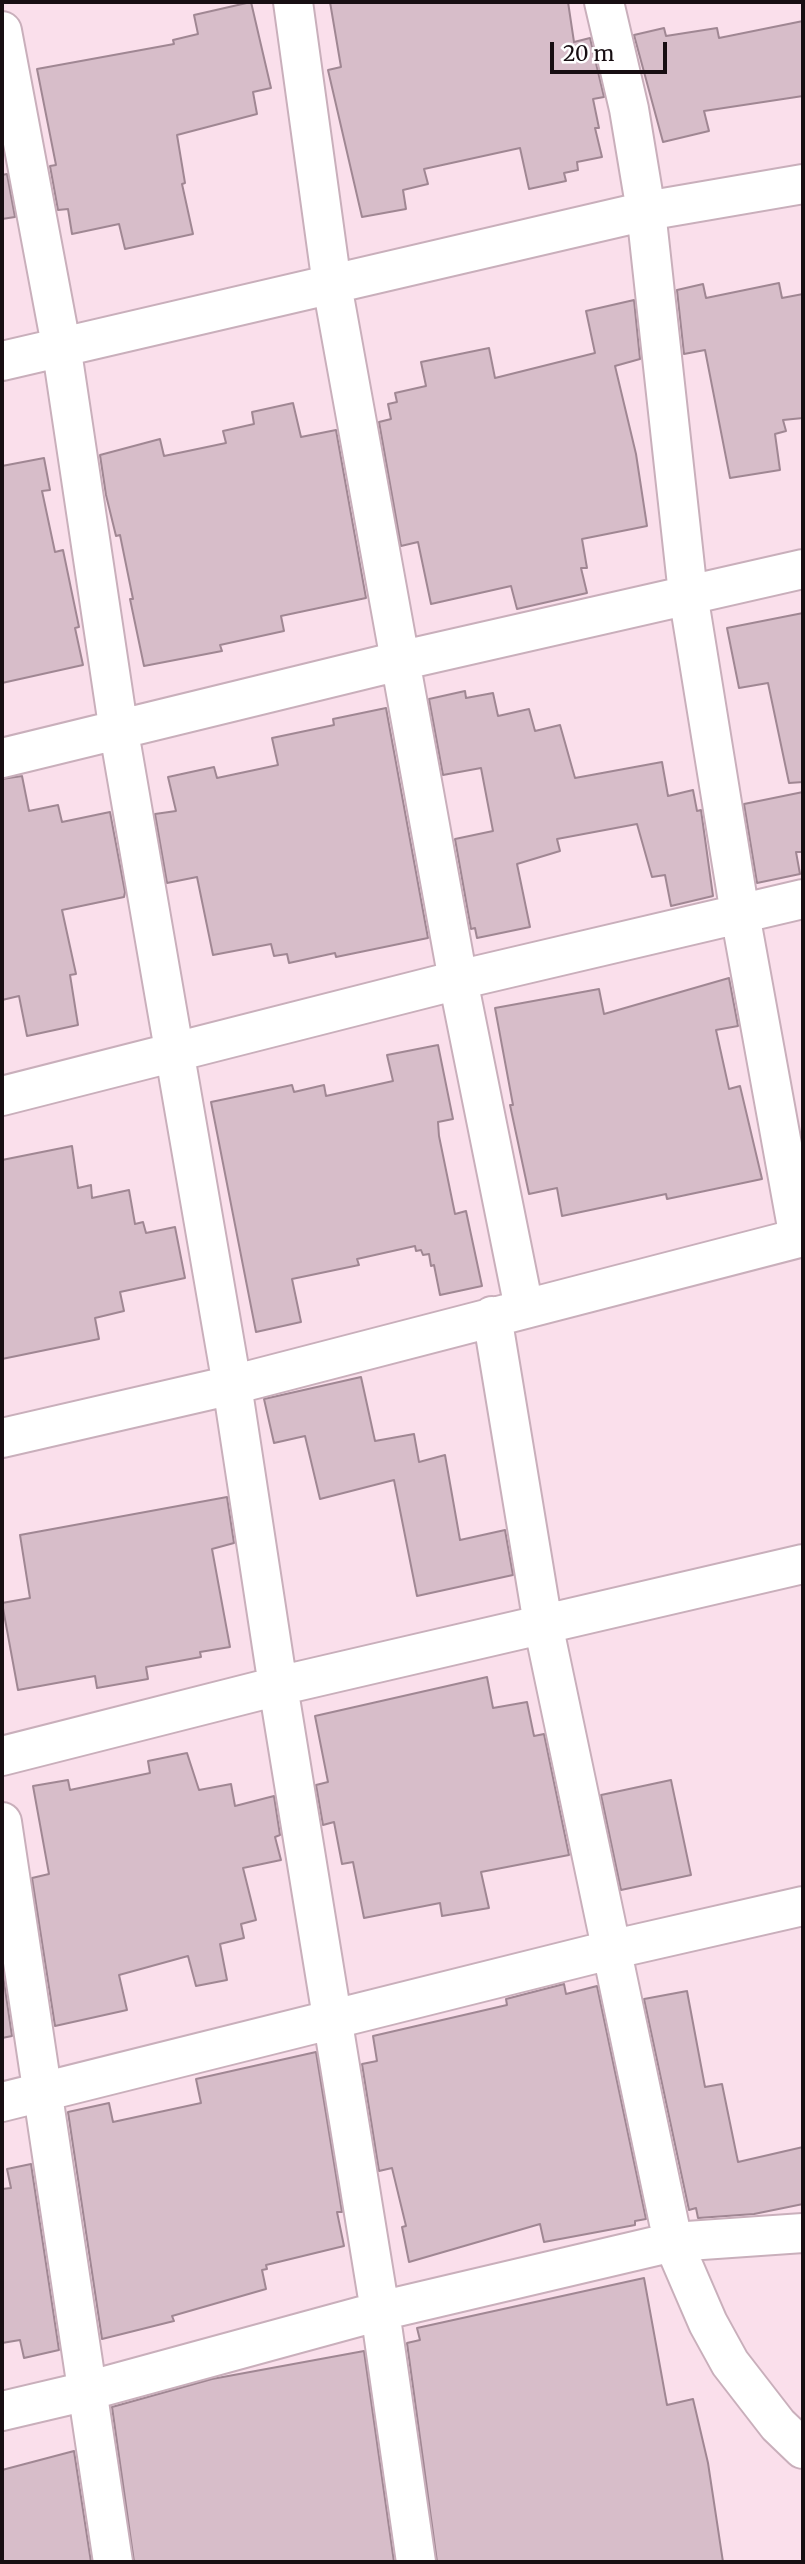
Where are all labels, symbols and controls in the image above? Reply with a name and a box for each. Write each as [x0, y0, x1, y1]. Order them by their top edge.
scale bar [553, 28, 670, 72]
text: 20 m [563, 40, 614, 67]

